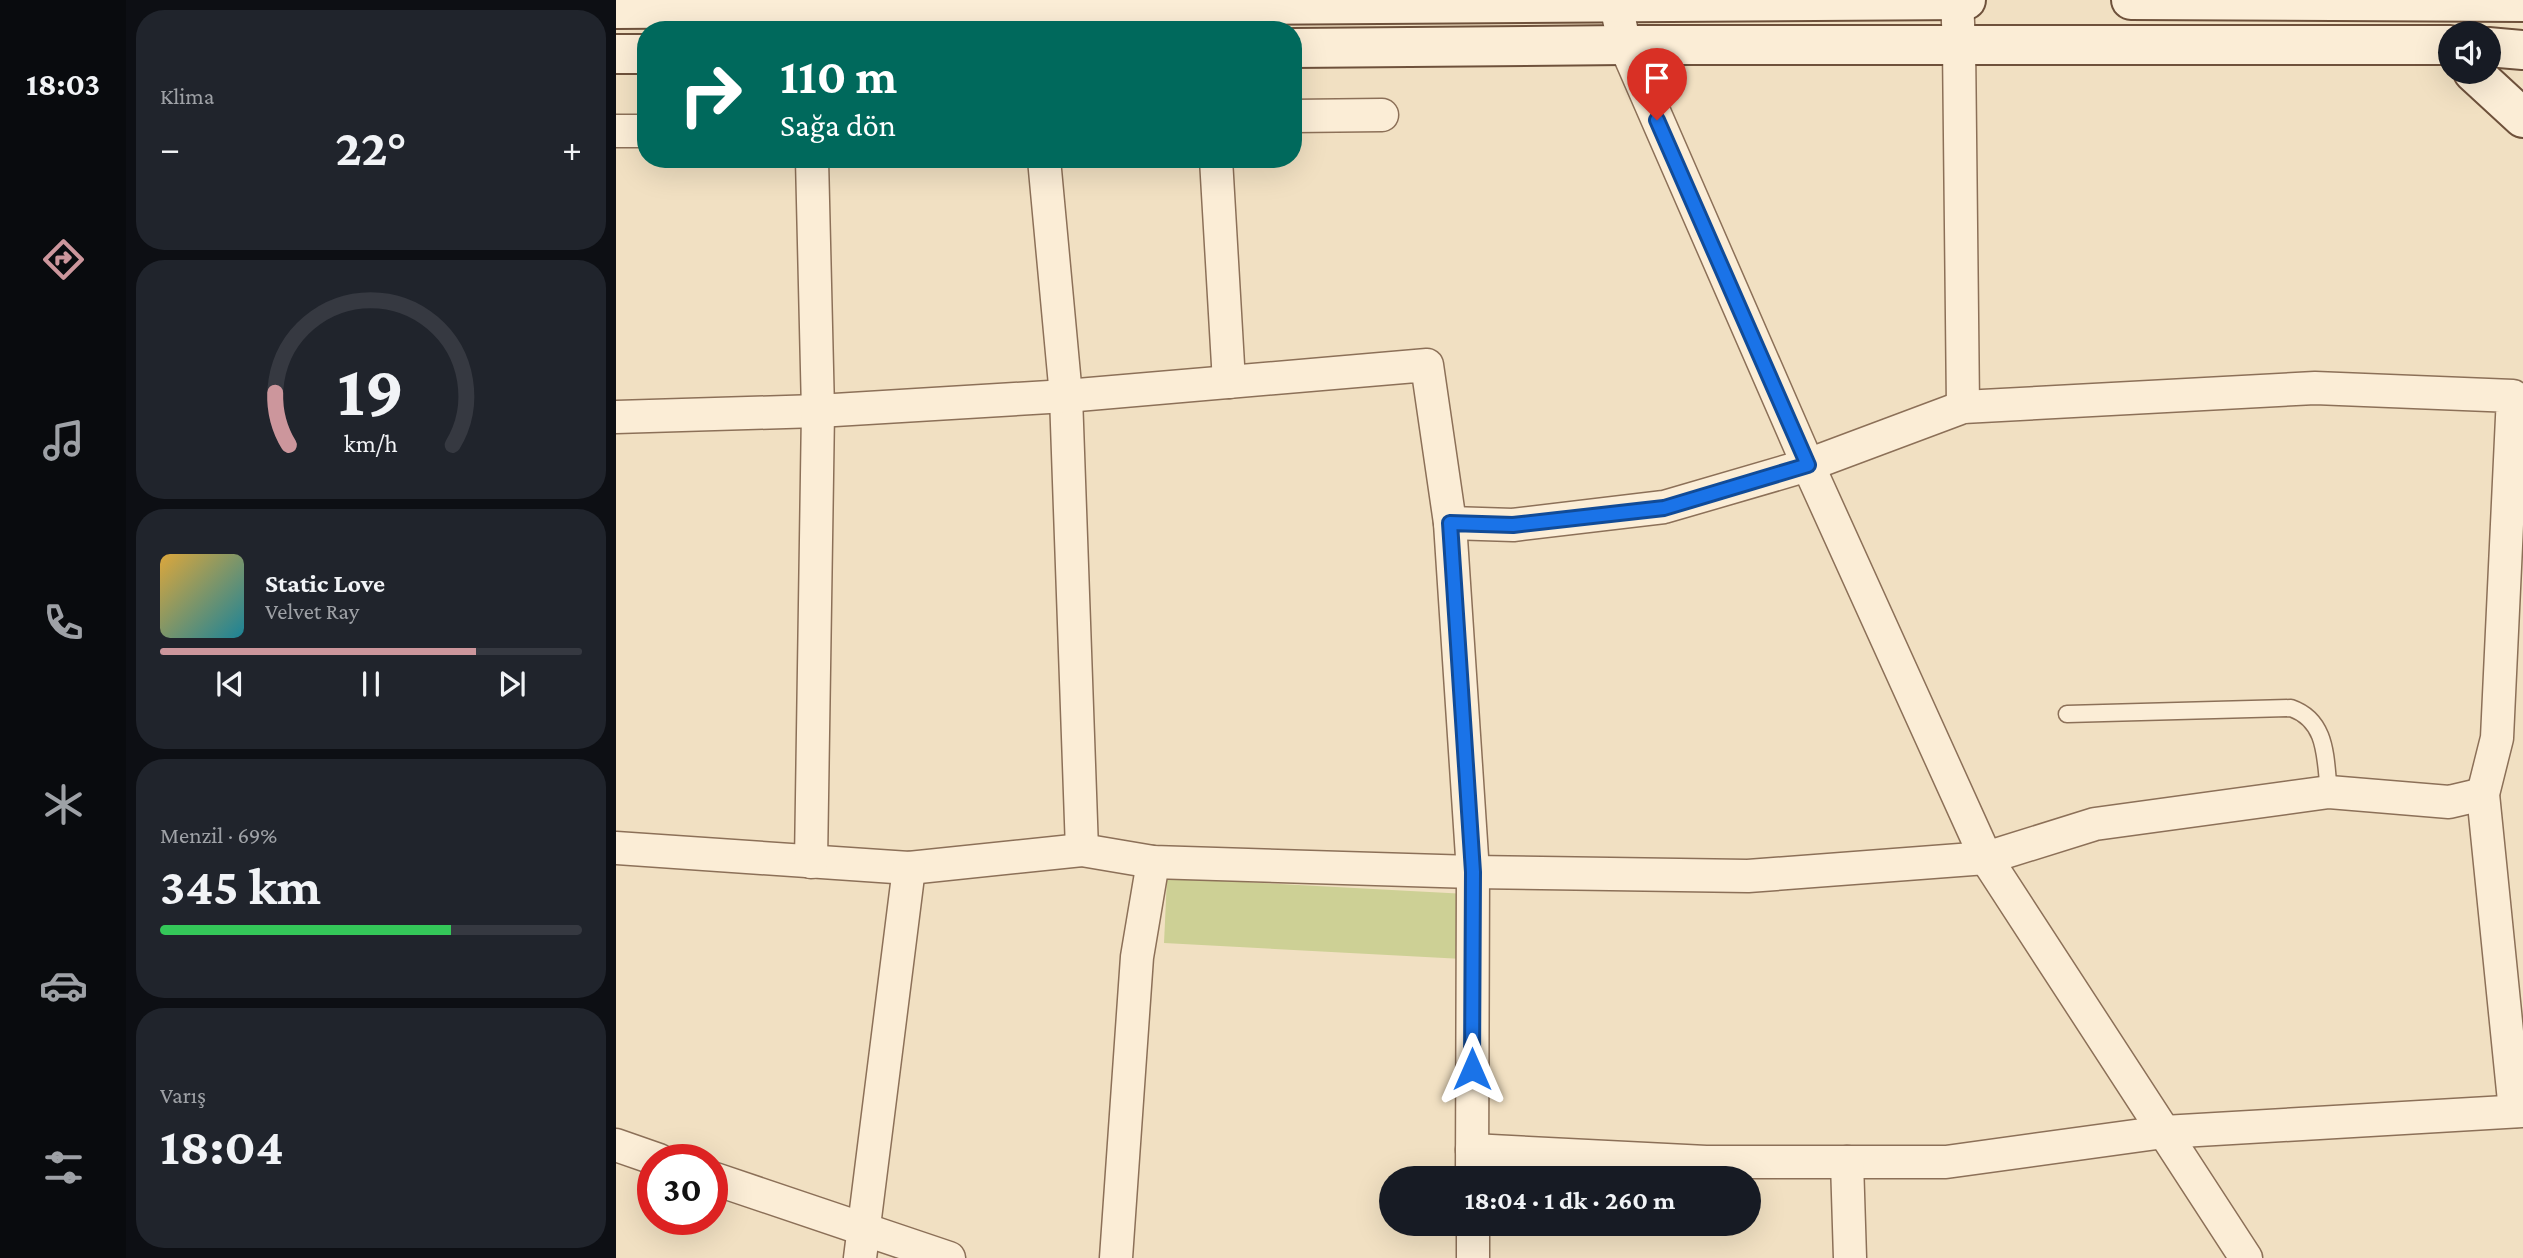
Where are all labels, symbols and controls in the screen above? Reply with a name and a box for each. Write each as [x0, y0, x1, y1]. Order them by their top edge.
map controls [2438, 21, 2501, 84]
button: sound [2438, 21, 2501, 84]
pin [1627, 48, 1687, 120]
icon: right [665, 49, 756, 140]
text: 110 m [780, 49, 897, 104]
icon: arrive [1638, 59, 1676, 97]
text: 18:03 [26, 66, 100, 102]
text: Klima [160, 83, 214, 109]
text: Sağa dön [780, 107, 896, 143]
text: 22° [335, 118, 407, 176]
text: − [160, 127, 180, 169]
text: + [562, 127, 582, 169]
icon: directions [39, 235, 88, 284]
text: 19 [338, 351, 404, 432]
icon: music [39, 416, 88, 465]
text: km/h [344, 430, 398, 457]
text: Static Love [265, 569, 385, 598]
icon: phone [39, 598, 88, 647]
text: Velvet Ray [265, 598, 359, 624]
icon: previous [211, 665, 249, 703]
icon: pause [352, 665, 390, 703]
icon: next [493, 665, 531, 703]
icon: climate [39, 780, 88, 829]
text: Menzil · 69% [160, 822, 277, 848]
text: 345 km [160, 857, 321, 915]
icon: car [39, 961, 88, 1010]
position arrow [1435, 1032, 1509, 1106]
text: Varış [160, 1082, 206, 1108]
text: 18:04 [160, 1117, 284, 1175]
icon: filters [39, 1143, 88, 1192]
speed limit sign: 30 [637, 1144, 728, 1235]
text: 18:04 · 1 dk · 260 m [1465, 1186, 1675, 1215]

